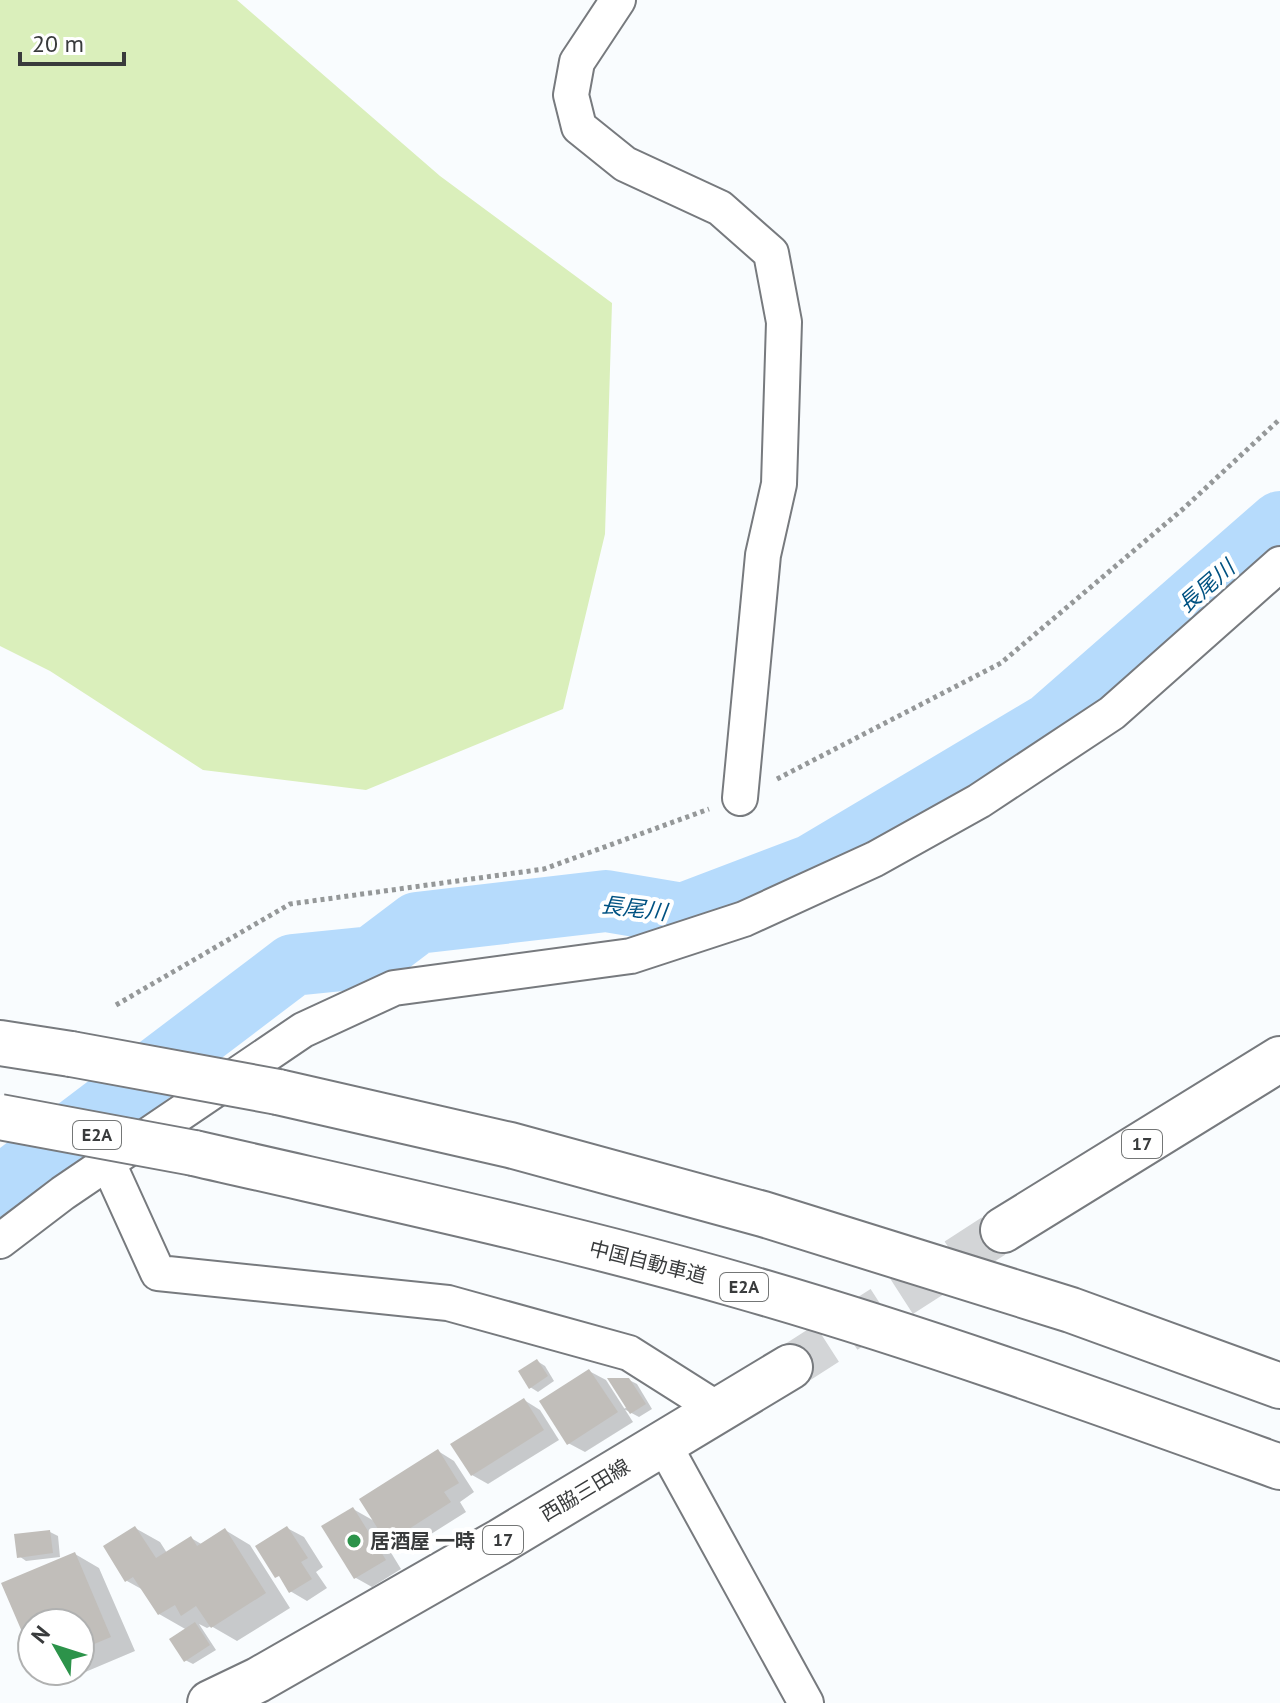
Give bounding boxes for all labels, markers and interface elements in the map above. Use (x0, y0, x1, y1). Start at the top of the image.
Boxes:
scale bar (20, 16, 124, 66)
text: 20 m (32, 28, 84, 59)
water label: 長尾川 (1172, 552, 1242, 618)
water label: 長尾川 (600, 890, 670, 926)
road number: E2A (73, 1121, 121, 1149)
road number: 17 (1122, 1130, 1162, 1158)
street label: 中国自動車道 (587, 1235, 709, 1289)
road number: E2A (720, 1273, 768, 1301)
street label: 西脇三田線 (535, 1453, 635, 1527)
road number: 17 (483, 1526, 523, 1554)
place label: 居酒屋 一時 (370, 1528, 475, 1554)
marker: 居酒屋 一時 (345, 1532, 363, 1550)
north arrow (16, 1607, 96, 1687)
text: N (25, 1620, 56, 1649)

